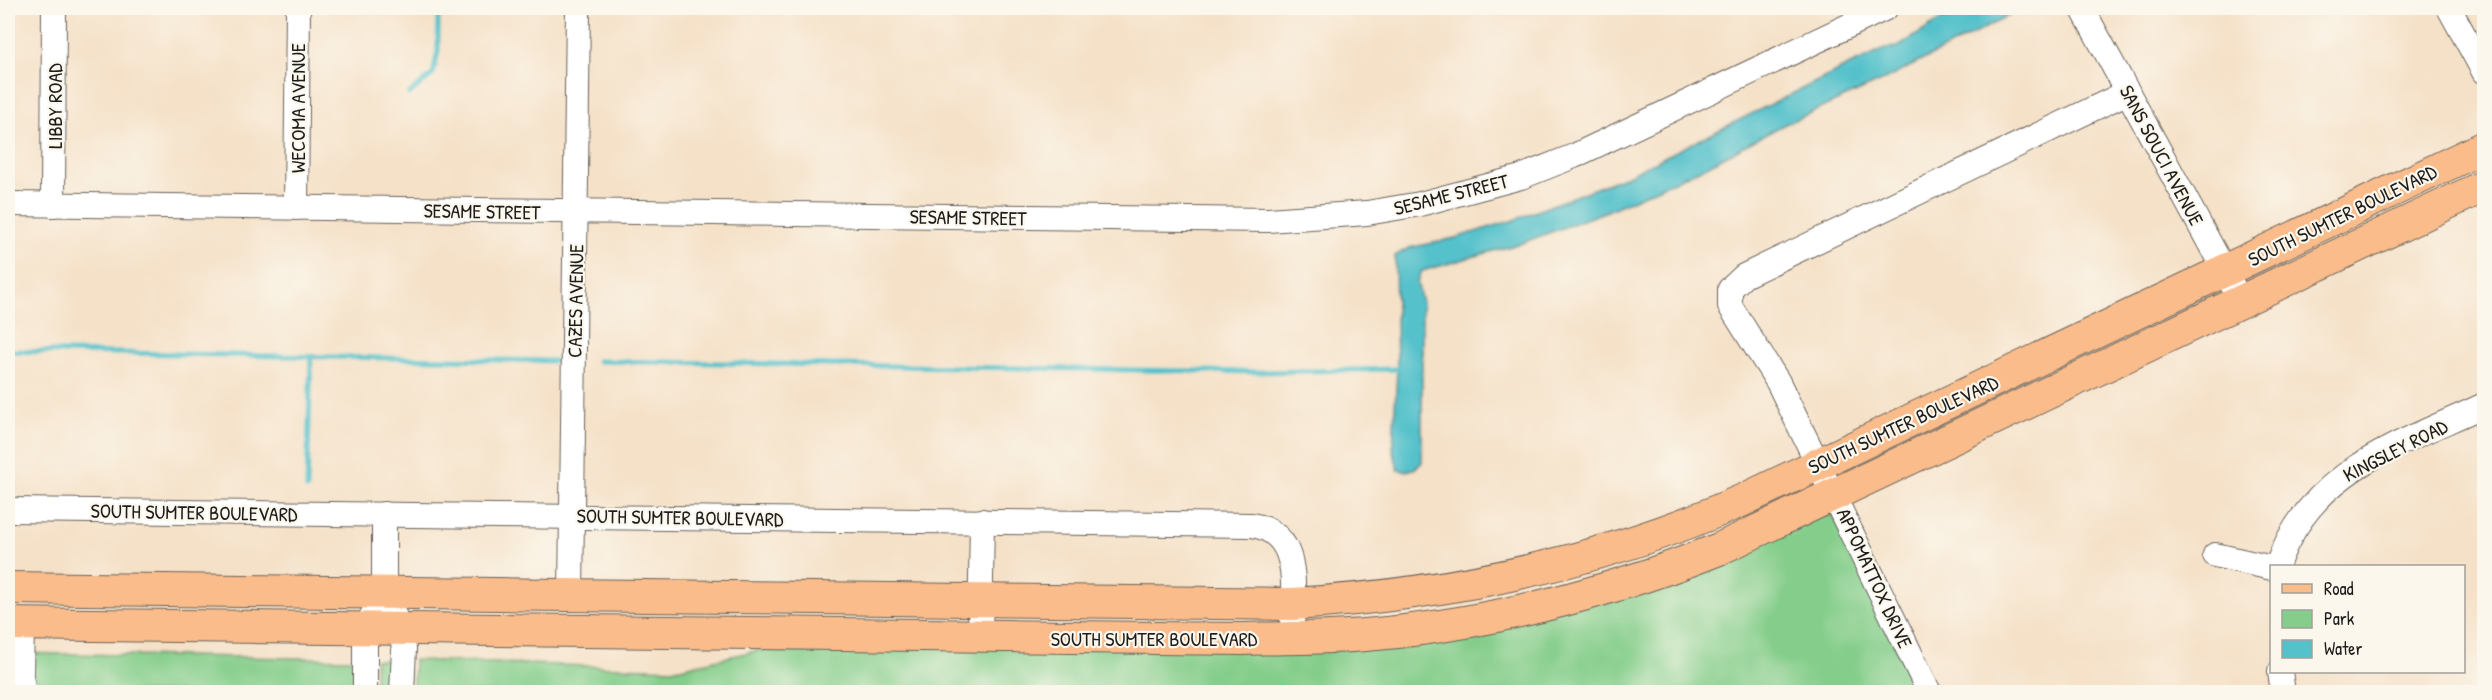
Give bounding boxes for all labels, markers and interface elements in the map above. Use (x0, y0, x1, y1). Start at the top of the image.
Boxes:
street label: WECOMA AVENUE (284, 43, 311, 173)
street label: LIBBY ROAD (41, 63, 68, 149)
street label: SANS SOUCI AVENUE (2114, 80, 2210, 230)
street label: SOUTH SUMTER BOULEVARD (2243, 157, 2441, 272)
street label: SESAME STREET (1391, 167, 1512, 221)
street label: SESAME STREET (423, 196, 541, 226)
street label: SESAME STREET (909, 202, 1027, 232)
street label: CAZES AVENUE (561, 244, 589, 358)
street label: SOUTH SUMTER BOULEVARD (1804, 368, 2003, 480)
street label: KINGSLEY ROAD (2338, 412, 2452, 488)
street label: SOUTH SUMTER BOULEVARD (90, 497, 298, 527)
street label: SOUTH SUMTER BOULEVARD (576, 502, 784, 532)
street label: APPOMATTOX DRIVE (1831, 504, 1919, 653)
legend (2270, 565, 2465, 673)
text: Road (2324, 576, 2354, 601)
text: Park (2324, 606, 2355, 631)
street label: SOUTH SUMTER BOULEVARD (1051, 625, 1258, 652)
text: Water (2324, 636, 2362, 661)

